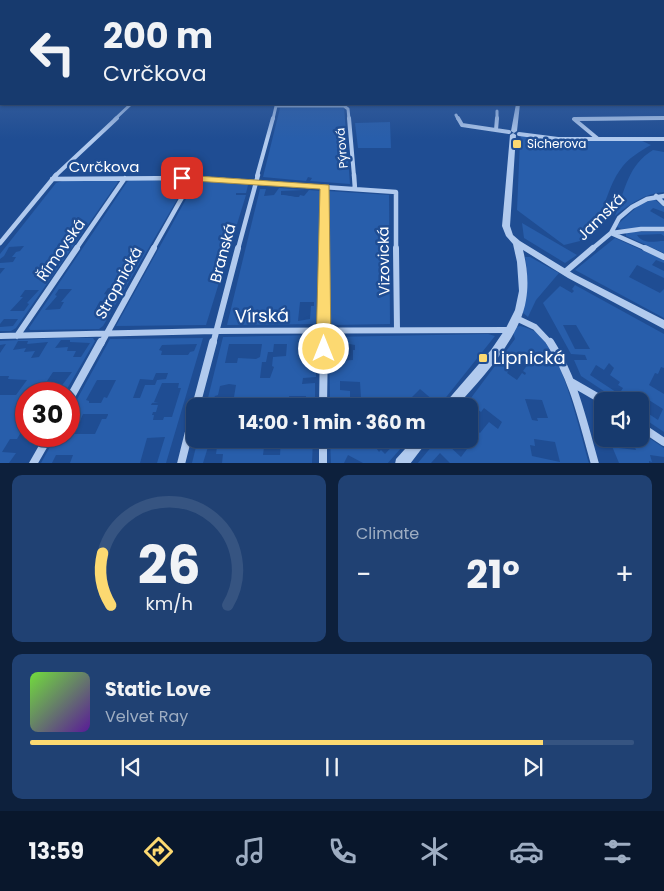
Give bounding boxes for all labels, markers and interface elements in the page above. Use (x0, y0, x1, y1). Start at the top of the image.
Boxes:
text: 200 m (103, 11, 213, 60)
icon: left (20, 20, 85, 85)
text: Cvrčkova (103, 58, 207, 89)
street label: Pýrová (331, 127, 352, 169)
place label: Sicherova (527, 135, 586, 152)
marker: Sicherova (511, 138, 523, 150)
street label: Cvrčkova (69, 156, 139, 177)
pin (161, 157, 203, 199)
icon: arrive (168, 164, 196, 192)
street label: Jamská (572, 188, 629, 245)
street label: Římovská (31, 214, 90, 285)
street label: Branská (205, 221, 240, 285)
street label: Vizovická (372, 226, 395, 296)
street label: Stropnická (90, 243, 147, 323)
street label: Vírská (235, 303, 289, 328)
position arrow (297, 322, 349, 374)
place label: Lipnická (493, 345, 566, 370)
marker: Lipnická (477, 352, 489, 364)
speed limit sign: 30 (15, 382, 80, 447)
map controls (594, 392, 649, 447)
button: sound (594, 392, 649, 447)
text: 14:00 · 1 min · 360 m (238, 409, 426, 436)
text: Climate (356, 522, 419, 545)
text: 26 (138, 529, 200, 602)
text: 21° (466, 548, 520, 601)
text: − (356, 555, 371, 594)
text: + (615, 555, 634, 594)
text: km/h (145, 591, 193, 616)
text: Static Love (105, 676, 211, 703)
text: Velvet Ray (105, 705, 188, 728)
icon: previous (117, 753, 145, 781)
icon: pause (318, 753, 346, 781)
icon: next (519, 753, 547, 781)
icon: directions (141, 834, 176, 869)
icon: music (233, 834, 268, 869)
icon: phone (325, 834, 360, 869)
icon: climate (417, 834, 452, 869)
icon: car (509, 834, 544, 869)
icon: filters (600, 834, 635, 869)
text: 13:59 (28, 836, 84, 867)

